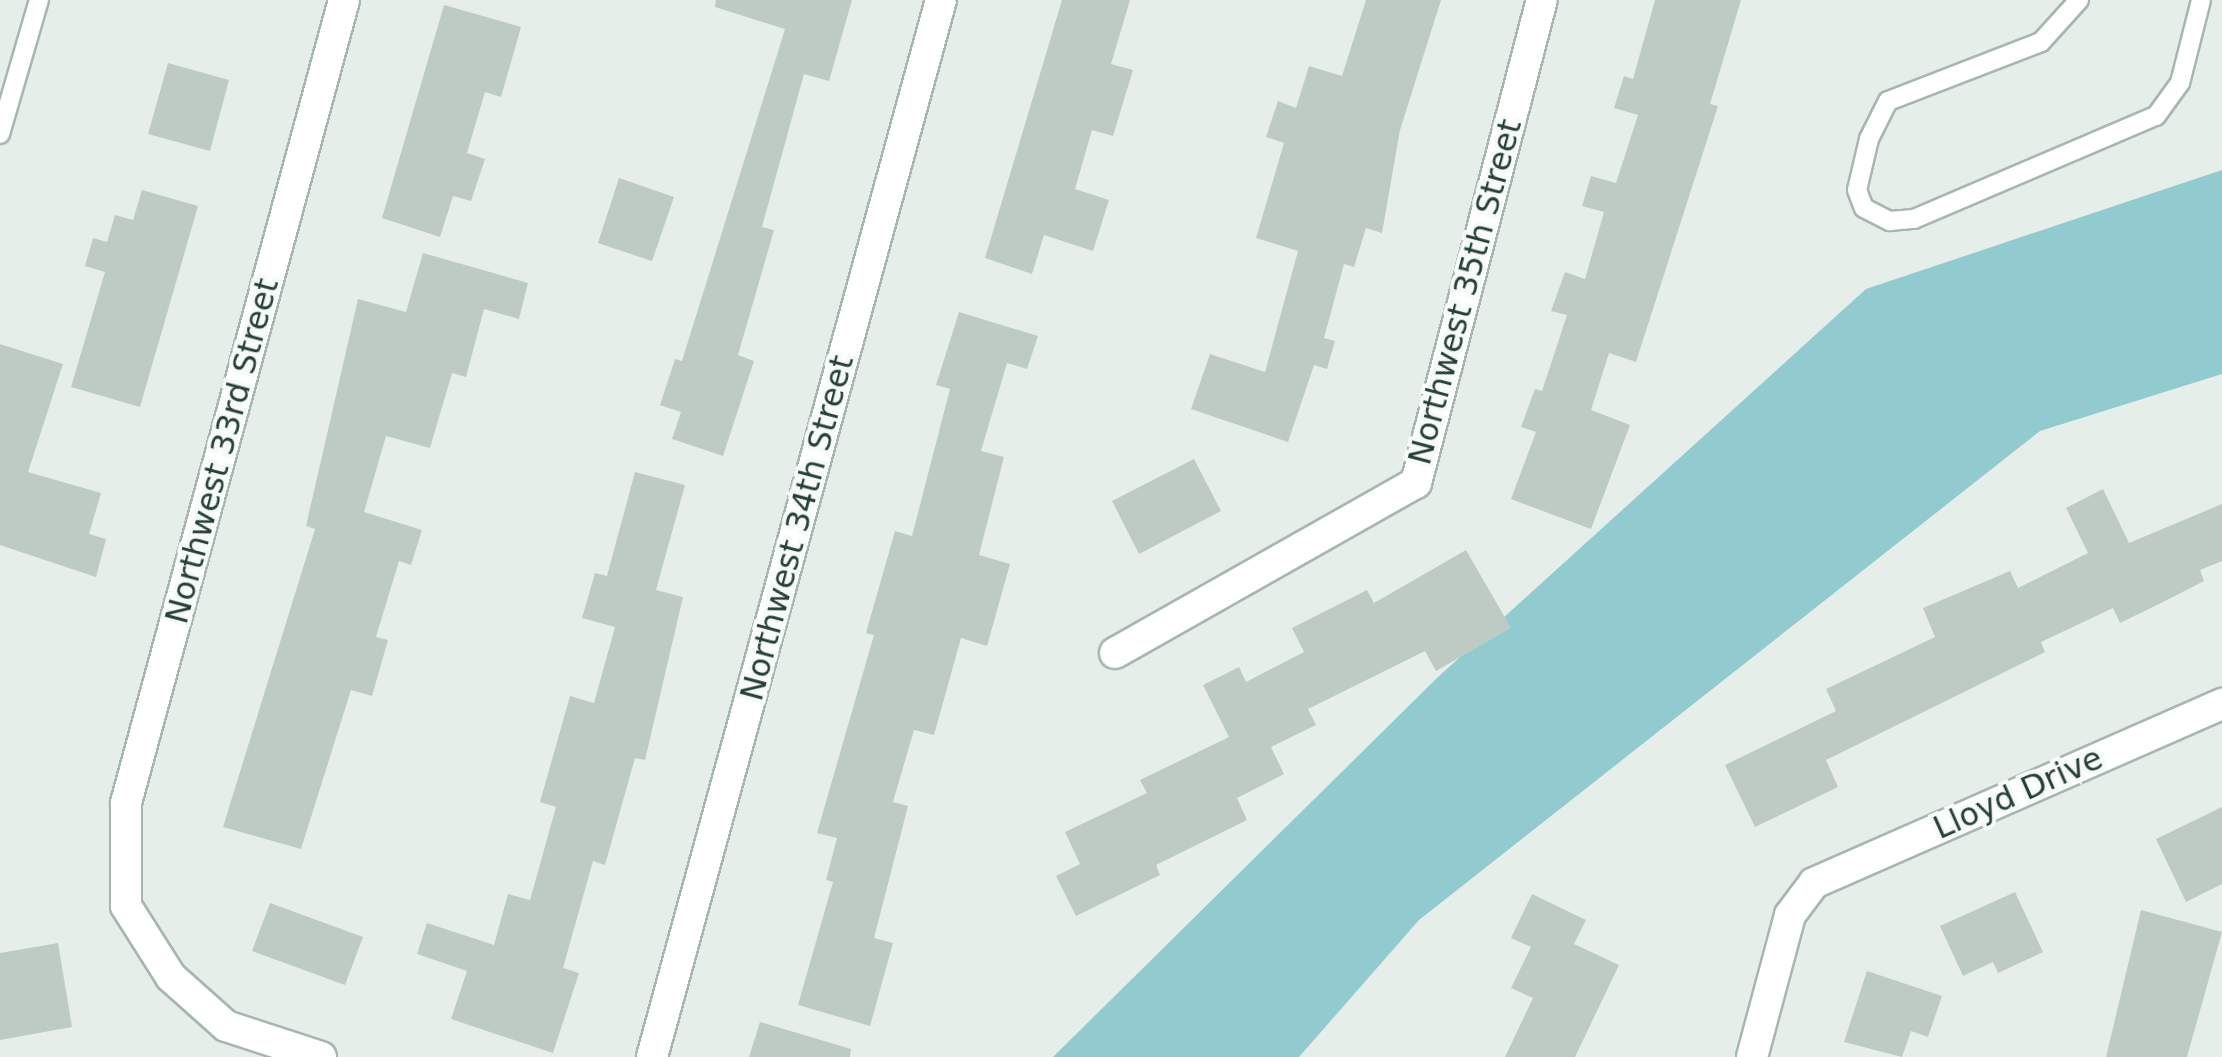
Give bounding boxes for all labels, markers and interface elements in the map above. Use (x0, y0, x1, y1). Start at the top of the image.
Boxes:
street label: Northwest 35th Street (1400, 115, 1530, 469)
street label: Northwest 33rd Street (157, 274, 287, 628)
street label: Northwest 34th Street (732, 351, 862, 705)
street label: Lloyd Drive (1928, 739, 2108, 847)

